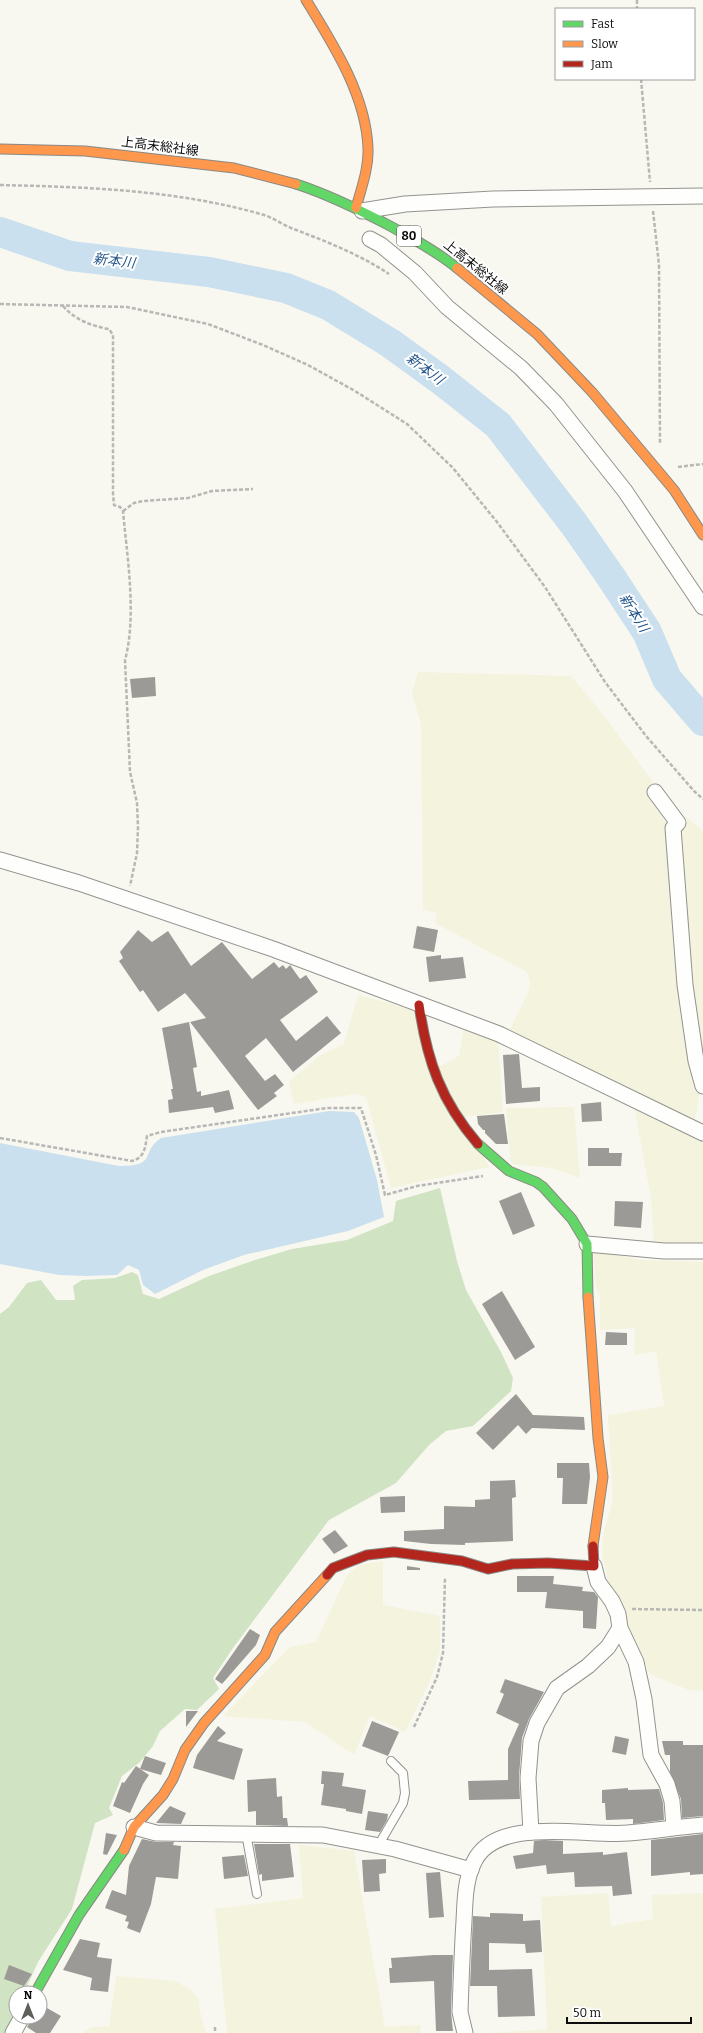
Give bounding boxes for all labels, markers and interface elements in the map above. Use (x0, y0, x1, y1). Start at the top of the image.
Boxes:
legend (555, 8, 695, 80)
text: Fast (591, 17, 615, 31)
text: Slow (591, 37, 618, 51)
text: Jam (590, 57, 613, 71)
street label: 上高末総社線 (120, 134, 200, 158)
road number: 80 (397, 226, 421, 246)
street label: 上高末総社線 (441, 237, 511, 297)
water label: 新本川 (92, 250, 138, 272)
water label: 新本川 (403, 350, 448, 390)
water label: 新本川 (616, 591, 653, 637)
north arrow (8, 1985, 48, 2025)
text: N (24, 1989, 33, 2002)
scale bar (567, 1999, 691, 2025)
text: 50 m (573, 2006, 602, 2020)

